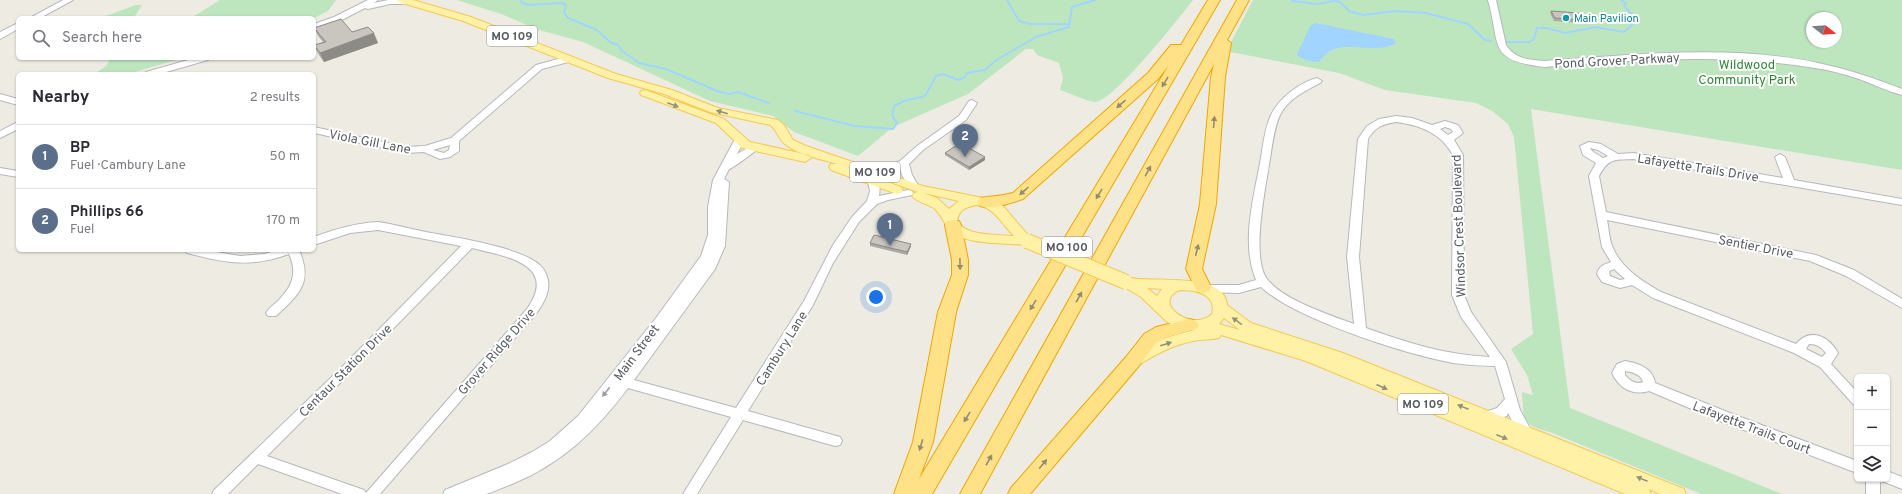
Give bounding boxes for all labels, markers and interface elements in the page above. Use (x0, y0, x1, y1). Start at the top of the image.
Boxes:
place label: Main Pavilion (1574, 12, 1639, 26)
north arrow (1806, 12, 1842, 48)
marker: Main Pavilion (1561, 13, 1571, 23)
search box (16, 16, 316, 60)
road number: MO 109 (487, 26, 537, 46)
icon: search (30, 27, 52, 49)
text: Search here (62, 29, 142, 48)
street label: Pond Grover Parkway (1554, 51, 1680, 73)
park label: Wildwood Community Park (1698, 58, 1796, 89)
one-way arrow (1162, 76, 1169, 88)
text: Nearby (32, 87, 89, 109)
text: 2 results (250, 90, 300, 106)
one-way arrow (1115, 100, 1126, 109)
one-way arrow (667, 102, 679, 108)
one-way arrow (715, 109, 727, 115)
one-way arrow (1211, 116, 1218, 128)
pin: 2 (952, 124, 978, 157)
street label: Viola Gill Lane (327, 127, 412, 159)
text: BP (70, 139, 90, 158)
text: 1 (42, 149, 48, 165)
text: 50 m (270, 149, 300, 165)
street label: Lafayette Trails Drive (1636, 151, 1760, 186)
street label: Windsor Crest Boulevard (1450, 154, 1470, 298)
text: Fuel · Cambury Lane (70, 158, 186, 174)
road number: MO 109 (850, 162, 900, 182)
one-way arrow (1145, 165, 1151, 177)
one-way arrow (1019, 186, 1029, 196)
one-way arrow (1095, 189, 1103, 199)
text: Phillips 66 (70, 203, 144, 222)
text: 2 (41, 213, 49, 229)
text: 170 m (266, 213, 300, 229)
pin: 1 (877, 213, 903, 246)
text: Fuel (70, 222, 95, 238)
street label: Sentier Drive (1717, 233, 1794, 263)
road number: MO 100 (1042, 237, 1092, 257)
one-way arrow (1194, 244, 1200, 256)
one-way arrow (957, 258, 963, 271)
your location (866, 287, 886, 307)
one-way arrow (1075, 291, 1082, 303)
one-way arrow (1029, 300, 1036, 311)
street label: Grover Ridge Drive (455, 306, 540, 399)
street label: Cambury Lane (753, 309, 812, 389)
one-way arrow (1232, 317, 1243, 325)
street label: Centaur Station Drive (296, 321, 396, 421)
street label: Main Street (611, 322, 664, 385)
one-way arrow (1160, 341, 1172, 347)
map controls (1854, 374, 1890, 482)
button: + (1854, 374, 1890, 410)
one-way arrow (1377, 384, 1388, 390)
one-way arrow (601, 387, 610, 398)
road number: MO 109 (1398, 394, 1448, 414)
street label: Lafayette Trails Court (1690, 399, 1813, 459)
one-way arrow (1458, 404, 1469, 410)
button: − (1854, 410, 1890, 446)
one-way arrow (963, 411, 970, 423)
one-way arrow (1497, 434, 1509, 440)
one-way arrow (918, 439, 924, 451)
button: layers (1854, 446, 1890, 482)
one-way arrow (985, 454, 992, 466)
one-way arrow (1039, 459, 1048, 469)
one-way arrow (1636, 476, 1648, 482)

